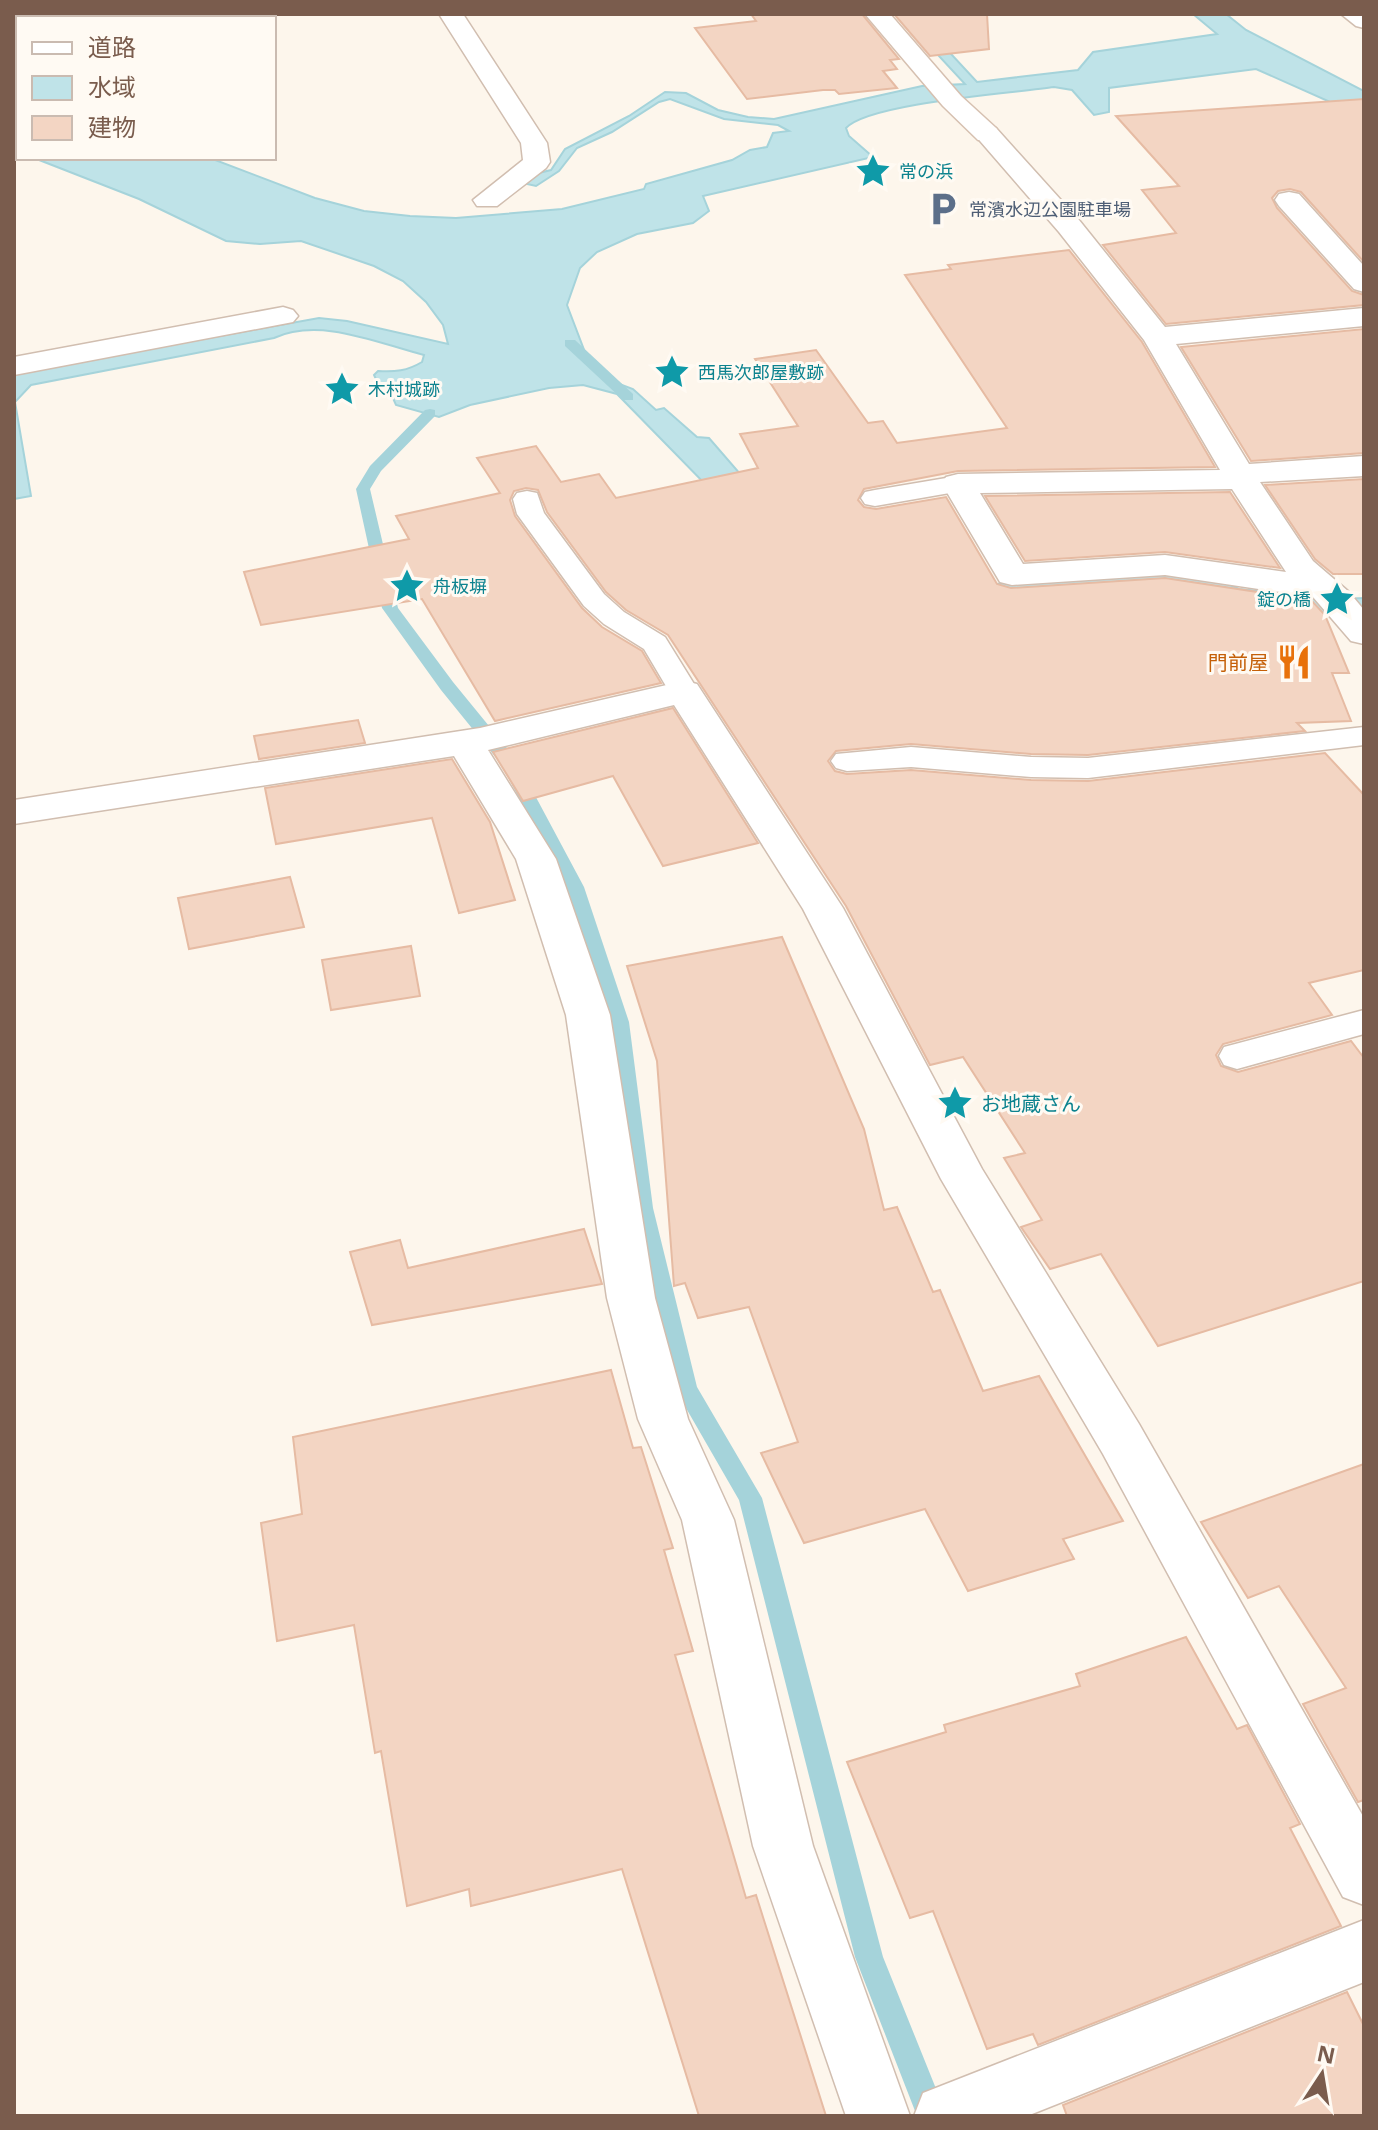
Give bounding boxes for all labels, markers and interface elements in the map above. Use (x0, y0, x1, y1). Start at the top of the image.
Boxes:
legend (16, 16, 276, 160)
text: 道路 (88, 30, 136, 63)
text: 水域 (88, 70, 136, 103)
text: 建物 (88, 110, 136, 143)
place icon: 常の浜 (854, 152, 892, 190)
place label: 常の浜 (899, 159, 953, 183)
parking icon: 常濱水辺公園駐車場 (924, 190, 962, 228)
place label: 常濱水辺公園駐車場 (969, 197, 1131, 221)
place icon: 西馬次郎屋敷跡 (653, 353, 691, 391)
place label: 西馬次郎屋敷跡 (698, 360, 824, 384)
place icon: 木村城跡 (323, 370, 361, 408)
place label: 木村城跡 (368, 377, 440, 401)
place icon: 舟板塀 (388, 567, 426, 605)
place label: 舟板塀 (433, 574, 487, 598)
place icon: 錠の橋 (1318, 580, 1356, 618)
place label: 錠の橋 (1257, 587, 1311, 611)
restaurant icon: 門前屋 (1275, 643, 1313, 681)
place label: 門前屋 (1208, 649, 1268, 676)
place icon: お地蔵さん (936, 1084, 974, 1122)
place label: お地蔵さん (981, 1090, 1081, 1117)
north arrow (1282, 2034, 1362, 2114)
text: N (1314, 2037, 1338, 2070)

